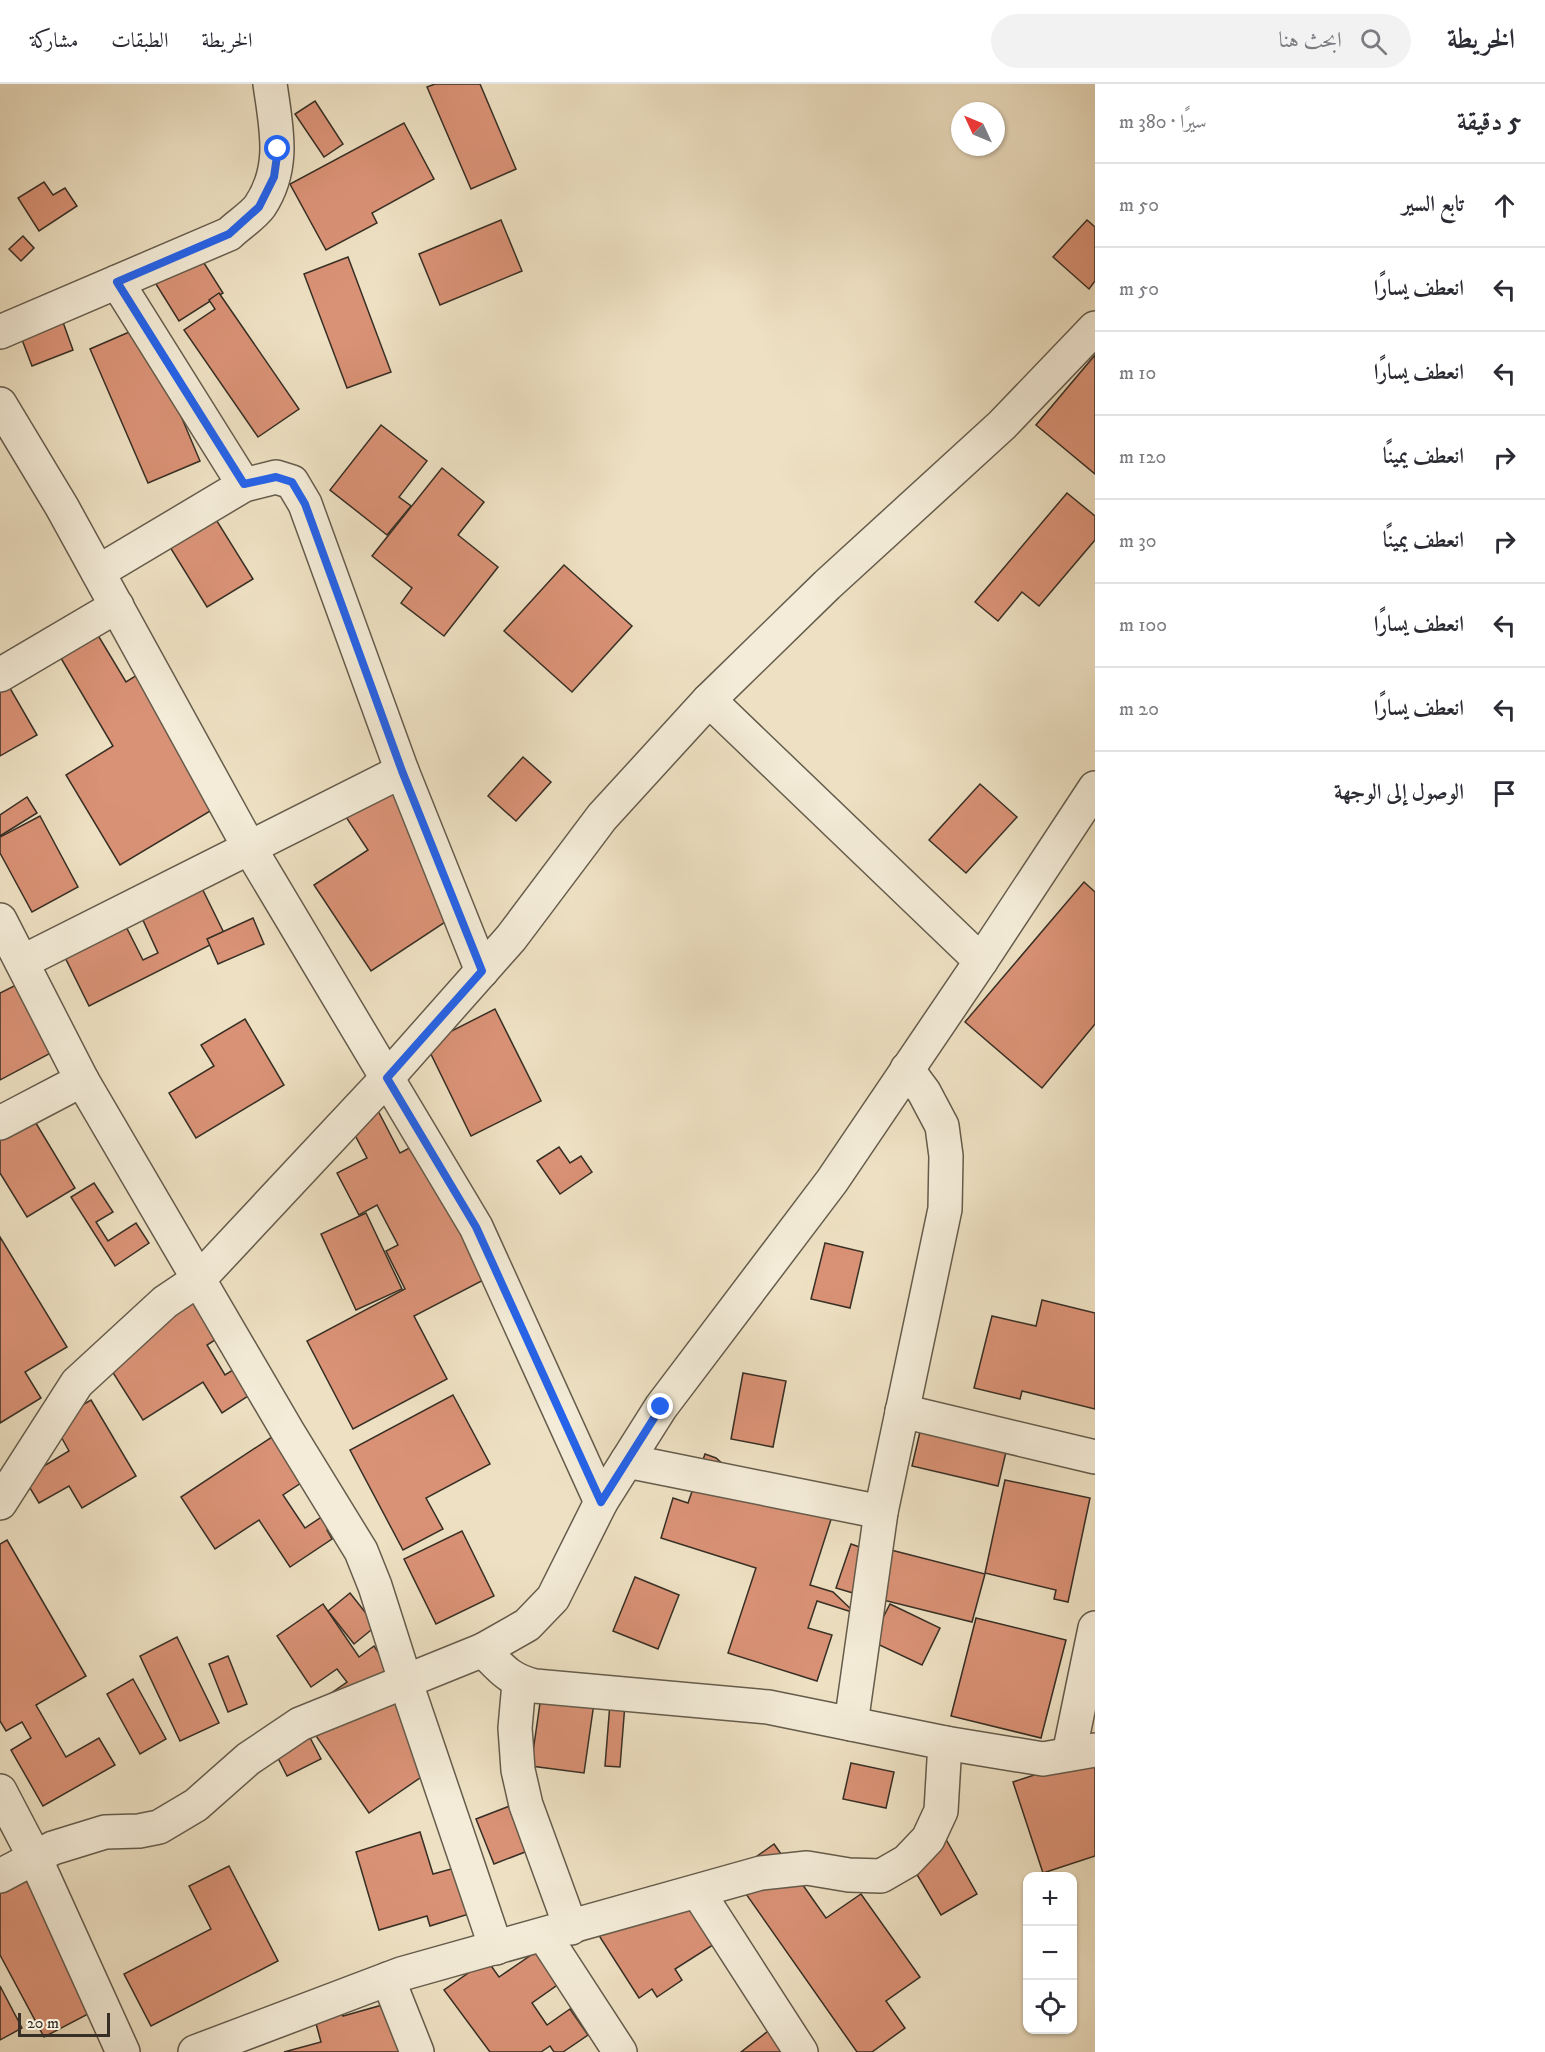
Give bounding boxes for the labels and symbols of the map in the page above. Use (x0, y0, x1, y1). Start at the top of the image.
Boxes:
north arrow (951, 102, 1005, 156)
route start (264, 135, 290, 161)
route end (647, 1393, 673, 1419)
scale bar (18, 2010, 110, 2038)

